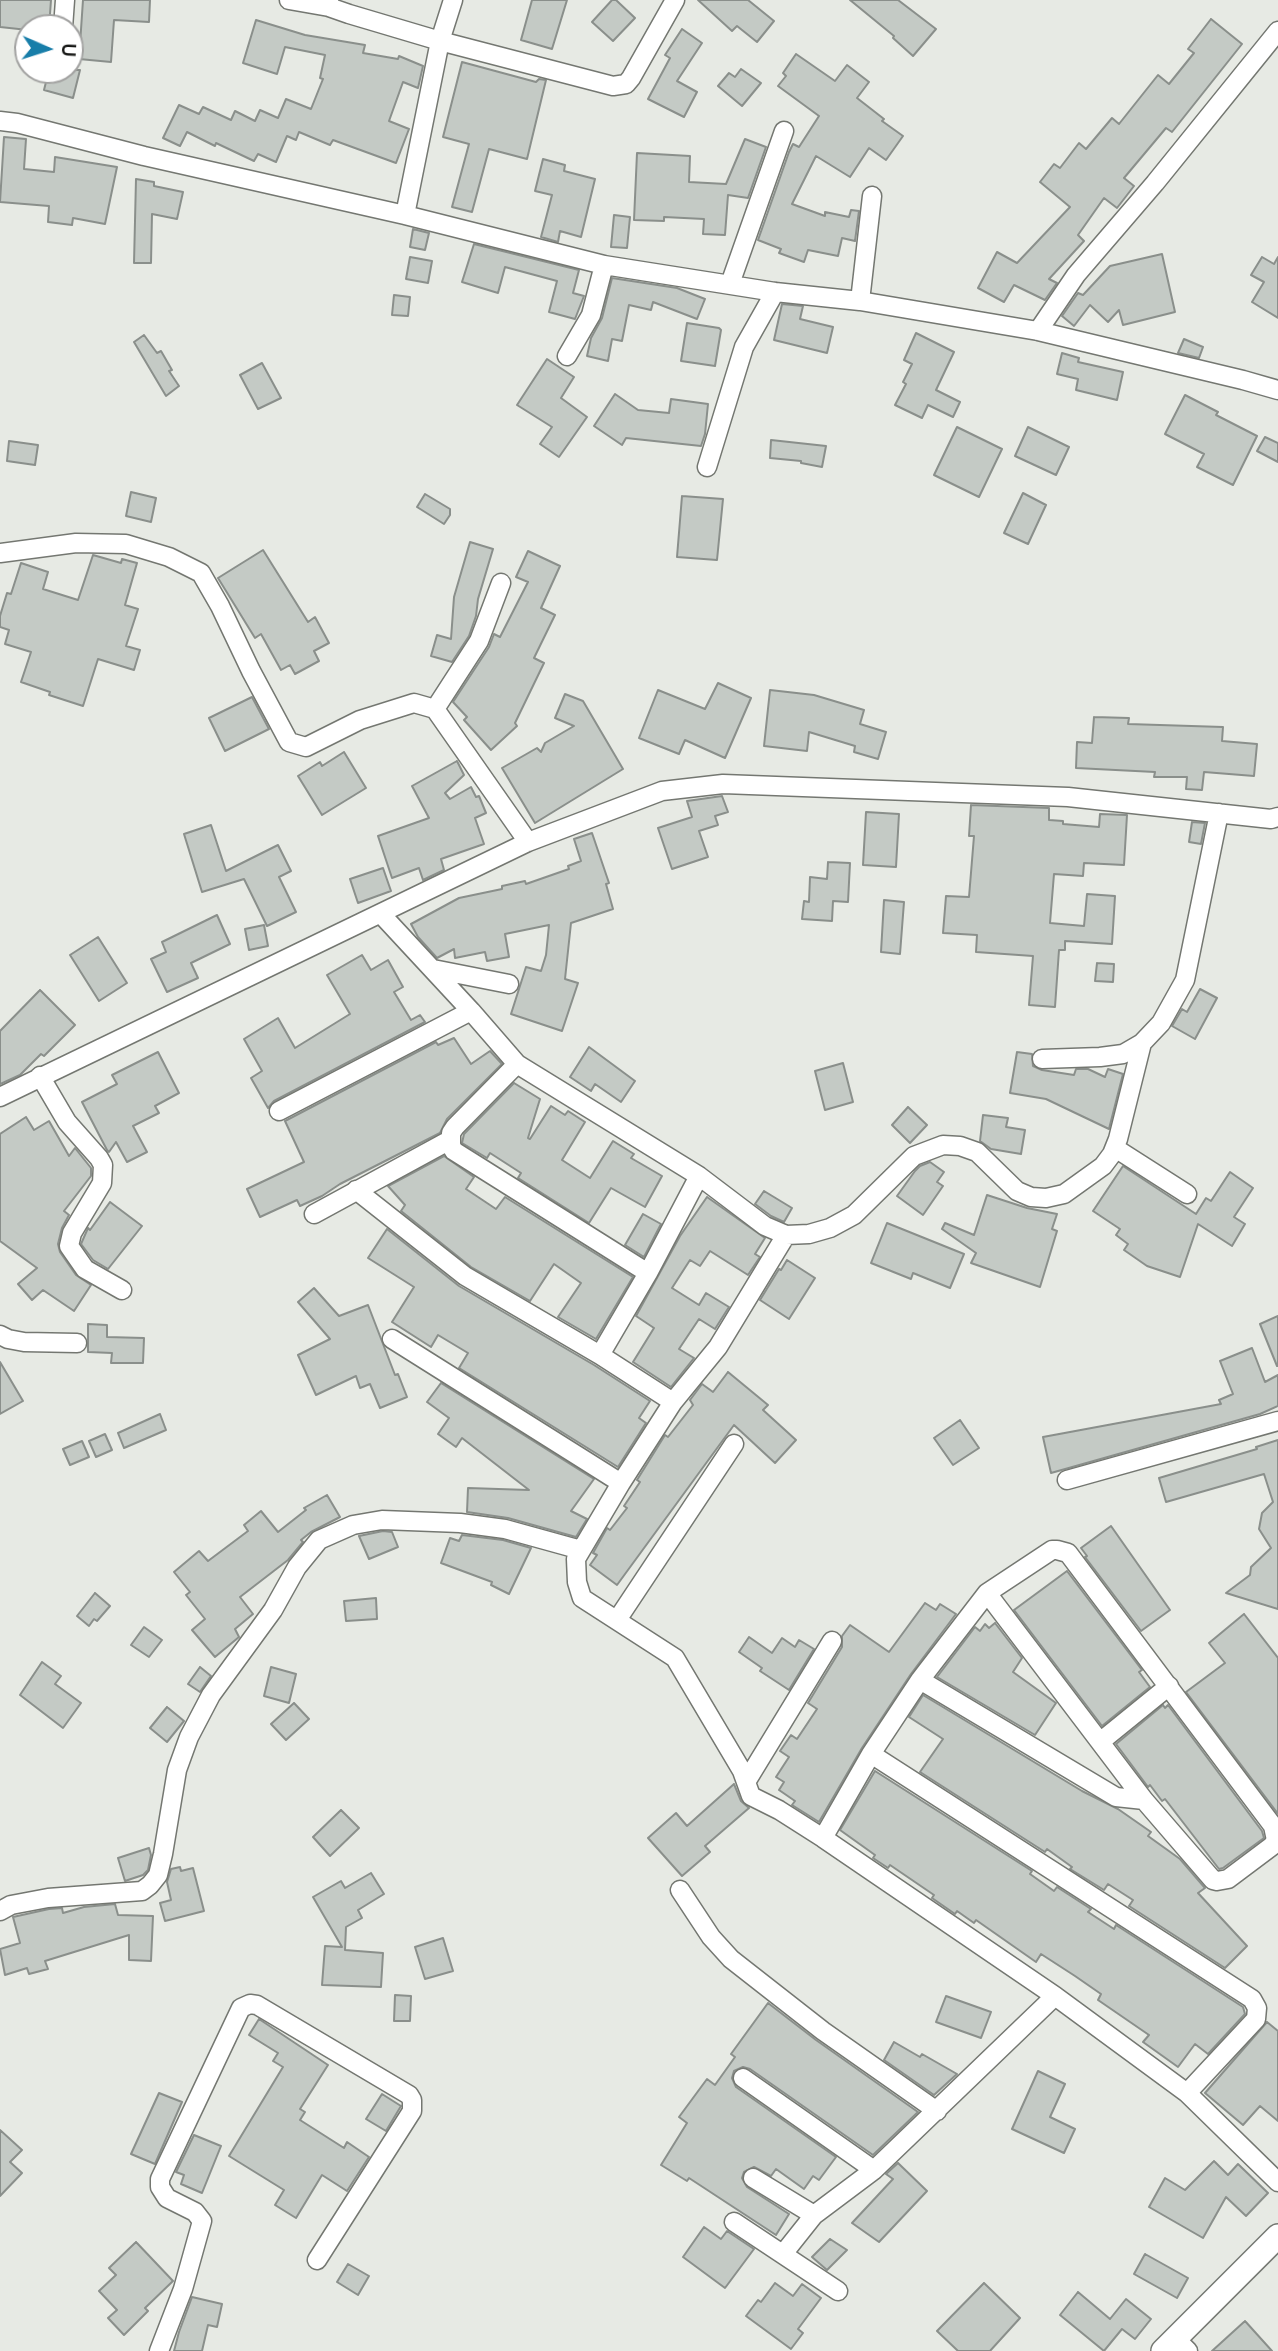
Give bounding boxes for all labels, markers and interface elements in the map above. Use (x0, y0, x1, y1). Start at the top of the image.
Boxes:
north arrow (14, 14, 84, 84)
text: U (57, 43, 80, 57)

